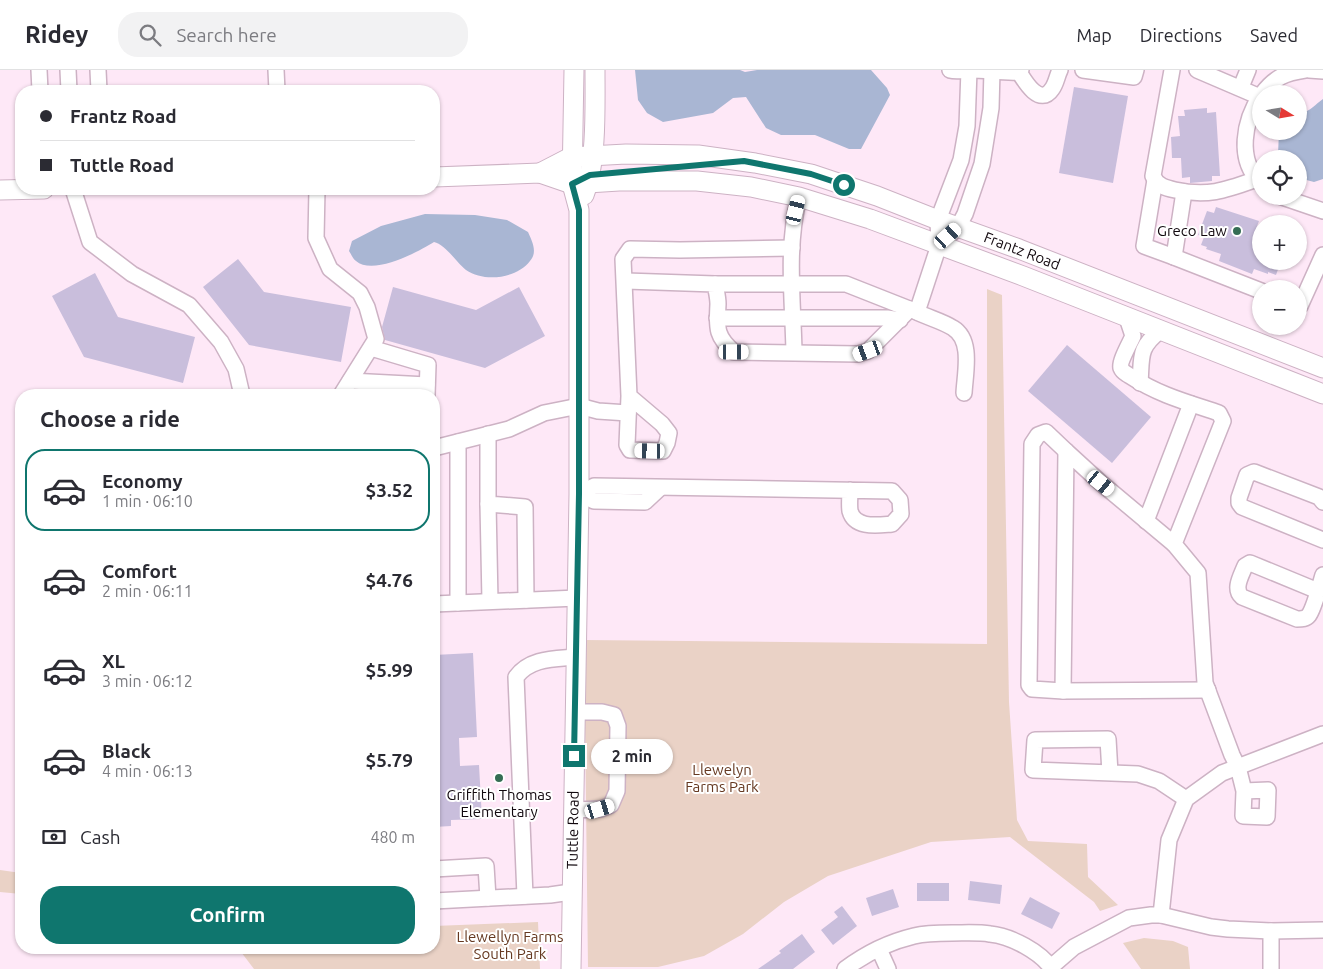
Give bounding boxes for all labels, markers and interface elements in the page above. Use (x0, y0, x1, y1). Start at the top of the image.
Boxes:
search box (118, 12, 468, 57)
text: Ridey (25, 21, 88, 48)
icon: search (136, 21, 164, 49)
text: Search here (176, 24, 277, 46)
text: Map (1076, 25, 1112, 45)
text: Directions (1140, 25, 1222, 45)
text: Saved (1250, 25, 1298, 45)
north arrow (1252, 85, 1308, 140)
map controls (1252, 85, 1307, 335)
text: Frantz Road (70, 105, 177, 127)
button: locate (1252, 150, 1307, 205)
text: Tuttle Road (70, 154, 174, 176)
route start (833, 174, 855, 196)
car (785, 194, 806, 226)
button: + (1252, 215, 1307, 270)
car (931, 220, 964, 252)
place label: Greco Law (1157, 222, 1227, 239)
marker: Greco Law (1231, 225, 1243, 237)
street label: Frantz Road (982, 228, 1063, 273)
button: − (1252, 280, 1307, 335)
car (851, 339, 884, 363)
car (719, 345, 749, 360)
text: Choose a ride (40, 406, 180, 431)
car (634, 443, 665, 459)
icon: car (42, 468, 87, 513)
car (1084, 468, 1117, 498)
text: Economy (102, 470, 183, 492)
text: $3.52 (365, 479, 413, 501)
text: 1 min · 06:10 (102, 492, 193, 510)
icon: car (42, 558, 87, 603)
text: Comfort (102, 560, 177, 582)
text: $4.76 (365, 569, 413, 591)
text: 2 min · 06:11 (102, 582, 193, 600)
icon: car (42, 648, 87, 693)
text: XL (102, 650, 125, 672)
text: $5.99 (365, 659, 413, 681)
text: 3 min · 06:12 (102, 672, 193, 690)
icon: car (42, 738, 87, 783)
callout: 2 min (592, 738, 674, 774)
text: Black (102, 740, 151, 762)
route end (563, 745, 585, 767)
text: 2 min (612, 747, 652, 765)
text: $5.79 (365, 749, 413, 771)
park label: Llewelyn Farms Park (685, 761, 759, 795)
text: 4 min · 06:13 (102, 762, 193, 780)
marker: Griffith Thomas Elementary (493, 772, 505, 784)
place label: Griffith Thomas Elementary (446, 786, 552, 820)
street label: Tuttle Road (563, 791, 582, 869)
car (583, 797, 616, 821)
icon: cash (40, 823, 68, 851)
text: Cash (80, 826, 121, 848)
text: 480 m (370, 828, 415, 846)
button: Confirm (40, 886, 415, 944)
park label: Llewellyn Farms South Park (457, 928, 564, 962)

